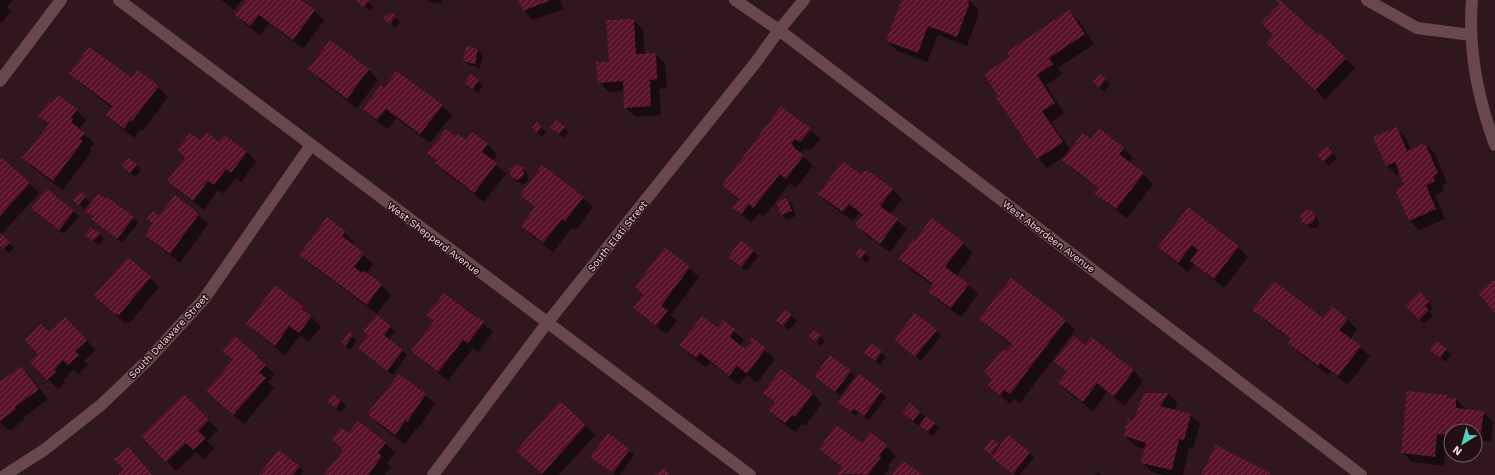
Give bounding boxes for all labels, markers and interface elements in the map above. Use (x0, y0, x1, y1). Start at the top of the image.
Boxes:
street label: South Elati Street (586, 198, 650, 274)
street label: West Aberdeen Avenue (1000, 198, 1097, 275)
street label: West Shepperd Avenue (385, 200, 482, 277)
street label: South Delaware Street (126, 291, 211, 381)
north arrow (1443, 423, 1483, 463)
text: N (1450, 443, 1464, 458)

